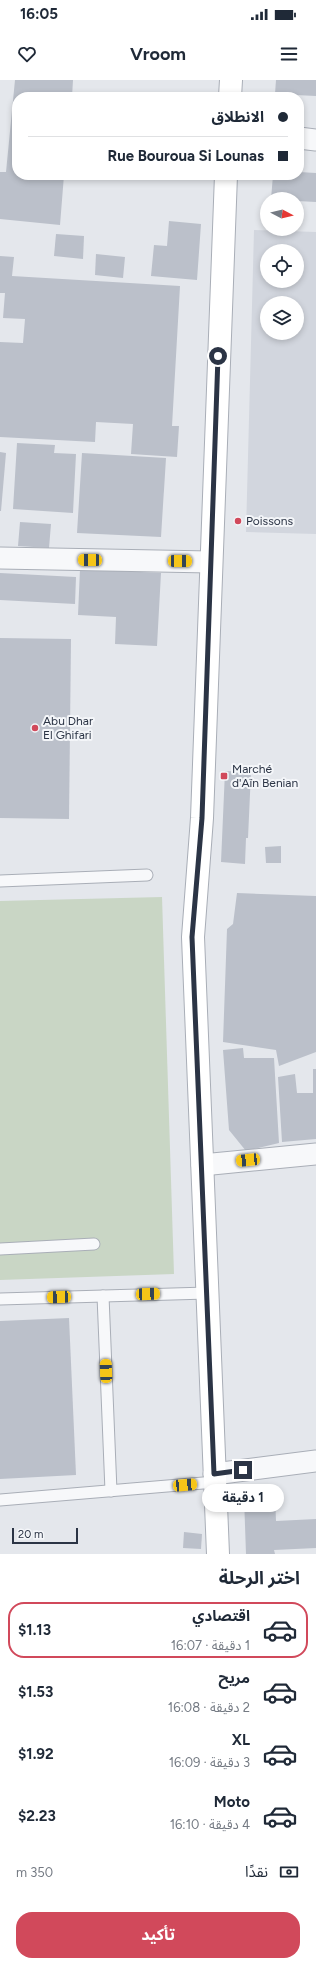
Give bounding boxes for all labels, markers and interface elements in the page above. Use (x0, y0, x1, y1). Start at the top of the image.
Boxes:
text: 16:05 (20, 5, 58, 23)
icon: heart (16, 43, 38, 65)
text: Vroom (130, 43, 186, 65)
icon: menu (278, 43, 300, 65)
text: الانطلاق (212, 108, 264, 126)
text: Rue Bouroua Si Lounas (108, 147, 264, 165)
north arrow (260, 192, 304, 236)
map controls (260, 192, 304, 340)
button: locate (260, 244, 304, 288)
button: layers (260, 296, 304, 340)
route start (209, 347, 227, 365)
place label: Poissons (246, 514, 293, 528)
marker: Poissons (233, 516, 243, 526)
car (78, 554, 102, 566)
car (168, 555, 192, 567)
place label: Abu Dhar El Ghifari (43, 714, 93, 742)
marker: Abu Dhar El Ghifari (30, 723, 40, 733)
place label: Marché d'Aïn Benian (232, 762, 298, 790)
marker: Marché d'Aïn Benian (219, 771, 229, 781)
car (235, 1153, 261, 1167)
car (136, 1288, 160, 1300)
car (47, 1291, 71, 1303)
car (100, 1359, 112, 1383)
route end (234, 1461, 252, 1479)
car (173, 1478, 197, 1492)
callout: 1 دقيقة (202, 1484, 284, 1512)
text: 1 دقيقة (222, 1490, 264, 1505)
scale bar (12, 1526, 78, 1545)
text: 20 m (18, 1528, 43, 1541)
text: اختر الرحلة (219, 1567, 300, 1589)
text: اقتصادي (192, 1607, 250, 1625)
icon: car (262, 1612, 298, 1648)
text: $1.13 (18, 1621, 51, 1639)
text: 1 دقيقة · 16:07 (171, 1638, 250, 1653)
text: مريح (218, 1669, 250, 1687)
icon: car (262, 1674, 298, 1710)
text: $1.53 (18, 1683, 53, 1701)
text: 2 دقيقة · 16:08 (168, 1700, 250, 1715)
text: XL (232, 1731, 250, 1749)
icon: car (262, 1736, 298, 1772)
text: $1.92 (18, 1745, 54, 1763)
text: 3 دقيقة · 16:09 (169, 1755, 250, 1770)
text: Moto (214, 1793, 250, 1811)
icon: car (262, 1798, 298, 1834)
text: $2.23 (18, 1807, 56, 1825)
text: 4 دقيقة · 16:10 (170, 1817, 250, 1832)
icon: cash (278, 1861, 300, 1883)
text: نقدًا (245, 1863, 268, 1881)
text: 350 m (16, 1865, 53, 1880)
button: تأكيد (16, 1912, 300, 1958)

